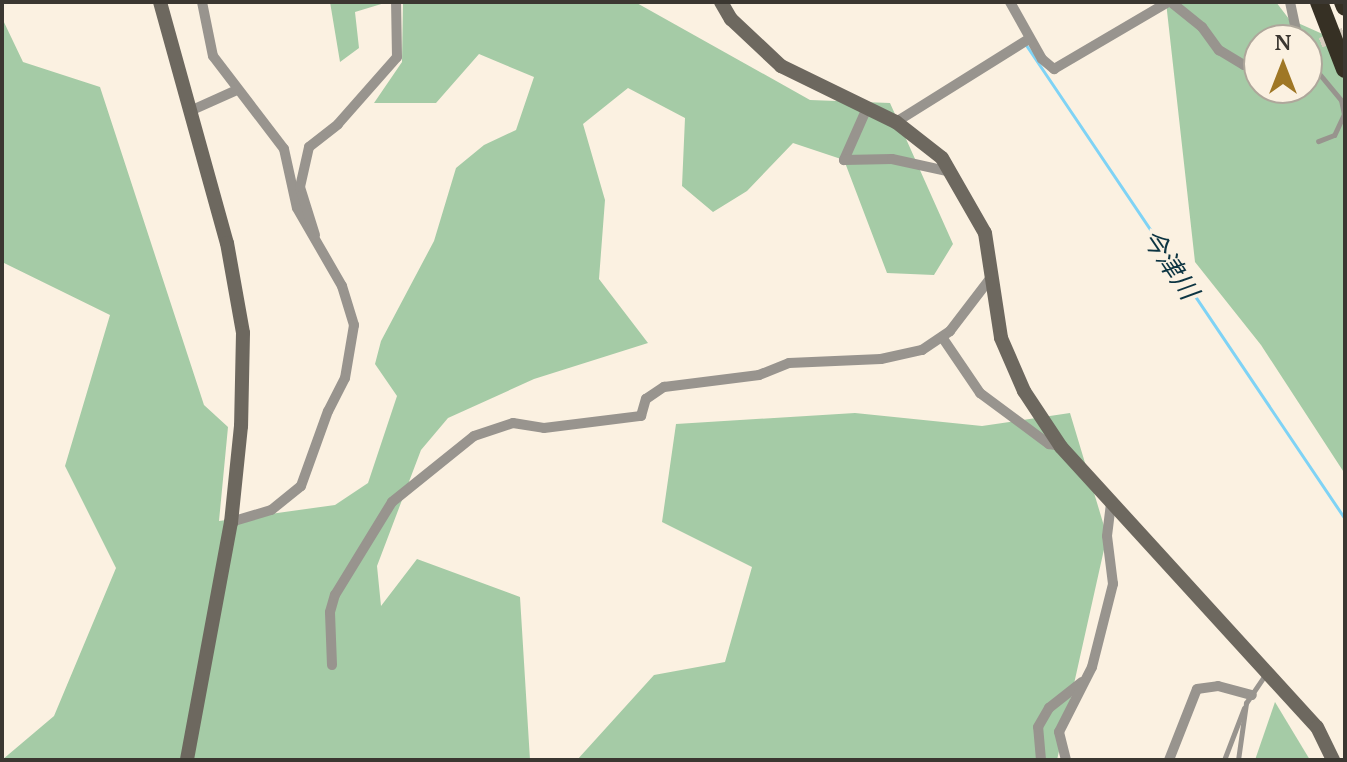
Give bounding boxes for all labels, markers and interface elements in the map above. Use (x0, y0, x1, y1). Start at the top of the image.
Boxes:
north arrow (1243, 24, 1323, 104)
text: N (1275, 27, 1291, 56)
water label: 今津川 (1135, 223, 1205, 305)

